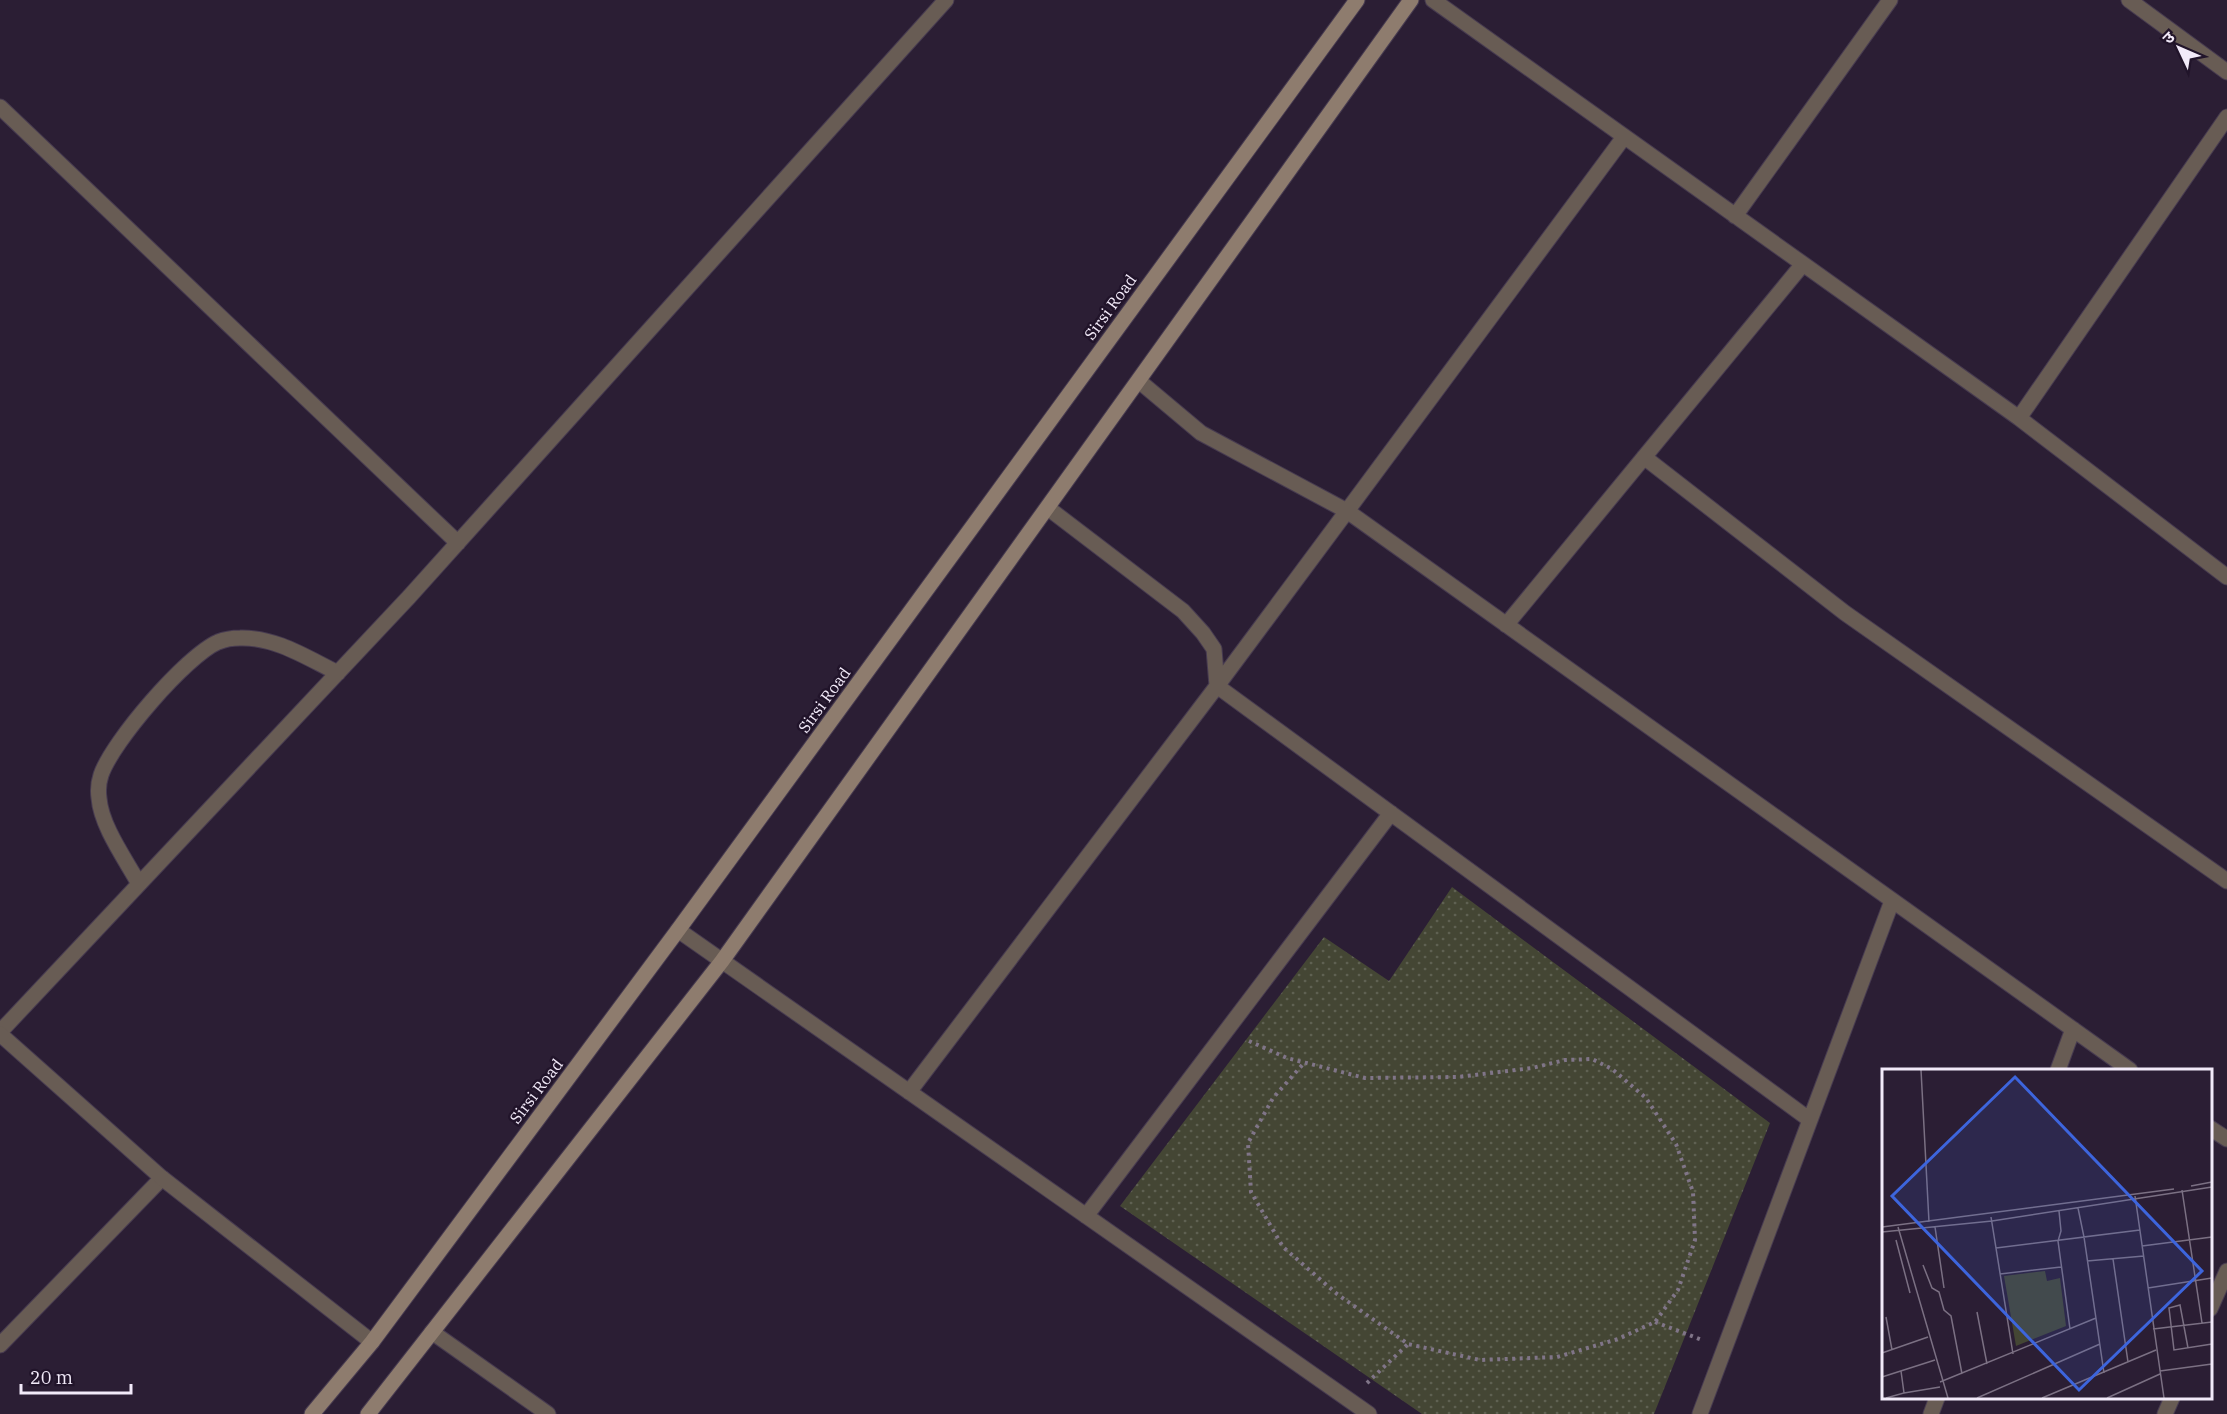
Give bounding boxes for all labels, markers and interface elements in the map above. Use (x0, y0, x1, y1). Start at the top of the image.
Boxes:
north arrow (2149, 18, 2209, 78)
text: उ (2158, 27, 2179, 48)
street label: Sirsi Road (1079, 270, 1141, 344)
street label: Sirsi Road (793, 663, 855, 737)
street label: Sirsi Road (505, 1054, 567, 1127)
inset map (1882, 1069, 2212, 1399)
scale bar (21, 1357, 130, 1395)
text: 20 m (30, 1366, 73, 1389)

